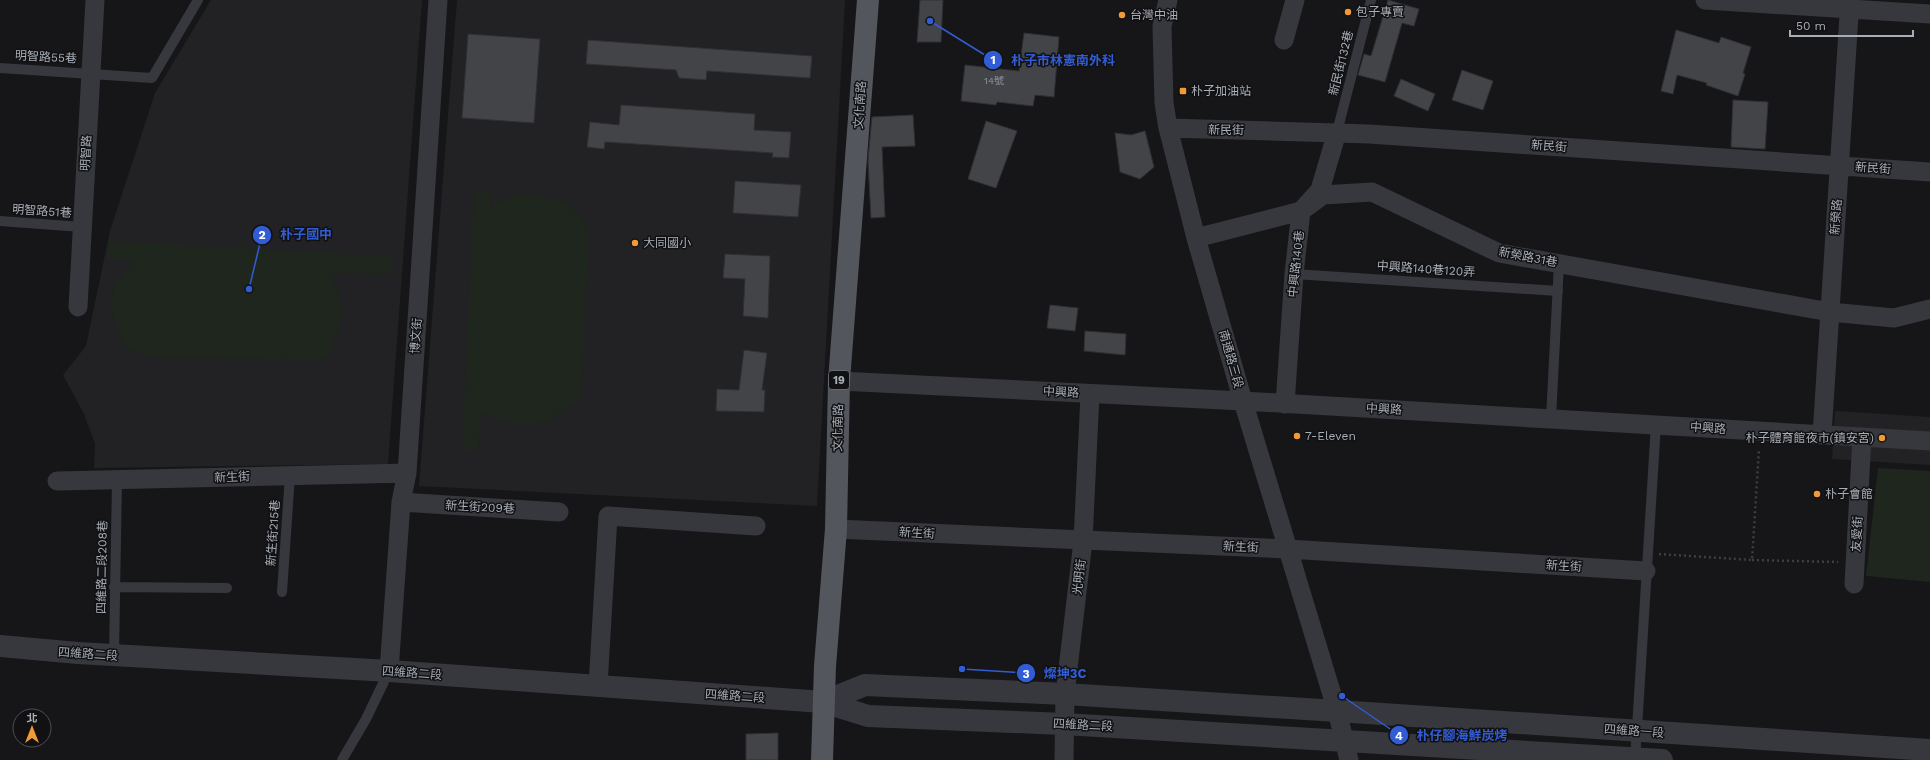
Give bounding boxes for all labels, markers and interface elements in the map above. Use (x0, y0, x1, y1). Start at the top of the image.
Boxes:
place label: 包子專賣 (1356, 5, 1404, 19)
marker: 包子專賣 (1343, 7, 1353, 17)
place label: 台灣中油 (1130, 8, 1178, 22)
marker: 台灣中油 (1117, 10, 1127, 20)
scale bar (1790, 12, 1913, 38)
text: 50 m (1796, 19, 1826, 33)
street label: 新民街132巷 (1326, 29, 1356, 97)
callout: 朴子市林憲南外科 (983, 47, 1123, 72)
street label: 明智路55巷 (15, 48, 77, 66)
text: 1 (990, 53, 996, 67)
text: 朴子市林憲南外科 (1011, 53, 1115, 68)
house number: 14號 (984, 75, 1004, 86)
street label: 文化南路 (851, 81, 869, 129)
place label: 朴子加油站 (1191, 84, 1251, 98)
marker: 朴子加油站 (1178, 86, 1188, 96)
street label: 新民街 (1208, 123, 1244, 137)
street label: 明智路 (78, 135, 94, 171)
street label: 新民街 (1531, 138, 1567, 154)
street label: 新民街 (1855, 160, 1891, 176)
street label: 新榮路 (1828, 199, 1844, 235)
street label: 明智路51巷 (12, 202, 72, 220)
callout: 朴子國中 (252, 222, 340, 247)
text: 朴子國中 (280, 227, 332, 242)
text: 2 (258, 228, 266, 242)
street label: 中興路140巷 (1286, 230, 1306, 298)
place label: 大同國小 (643, 236, 691, 250)
marker: 大同國小 (630, 238, 640, 248)
street label: 新榮路31巷 (1497, 244, 1559, 270)
street label: 中興路140巷120弄 (1376, 259, 1476, 279)
street label: 博文街 (408, 318, 424, 354)
street label: 南通路三段 (1216, 328, 1246, 390)
road number: 19 (829, 371, 849, 389)
street label: 中興路 (1043, 384, 1079, 400)
street label: 中興路 (1366, 401, 1402, 417)
street label: 文化南路 (831, 404, 845, 452)
street label: 中興路 (1690, 420, 1726, 436)
place label: 7-Eleven (1305, 429, 1356, 443)
marker: 7-Eleven (1292, 431, 1302, 441)
place label: 朴子體育館夜市(鎮安宮) (1746, 431, 1874, 445)
marker: 朴子體育館夜市(鎮安宮) (1877, 433, 1887, 443)
street label: 新生街 (214, 469, 250, 485)
place label: 朴子會館 (1825, 487, 1873, 501)
marker: 朴子會館 (1812, 489, 1822, 499)
street label: 新生街209巷 (445, 498, 515, 516)
street label: 新生街215巷 (264, 499, 282, 567)
street label: 友愛街 (1849, 516, 1865, 552)
street label: 四維路二段208巷 (94, 520, 110, 614)
street label: 新生街 (899, 525, 935, 541)
street label: 新生街 (1223, 539, 1259, 555)
street label: 光明街 (1070, 558, 1088, 596)
street label: 新生街 (1546, 558, 1582, 574)
street label: 四維路二段 (58, 645, 118, 663)
callout: 燦坤3C (1016, 661, 1095, 686)
street label: 四維路二段 (382, 664, 442, 682)
text: 燦坤3C (1044, 666, 1086, 681)
text: 3 (1022, 667, 1030, 681)
street label: 四維路二段 (705, 687, 765, 705)
north arrow (12, 708, 52, 748)
text: 北 (27, 712, 38, 725)
street label: 四維路二段 (1053, 716, 1113, 734)
street label: 四維路一段 (1604, 722, 1664, 740)
callout: 朴仔腳海鮮炭烤 (1389, 723, 1516, 748)
text: 朴仔腳海鮮炭烤 (1416, 728, 1508, 743)
text: 4 (1395, 729, 1403, 743)

